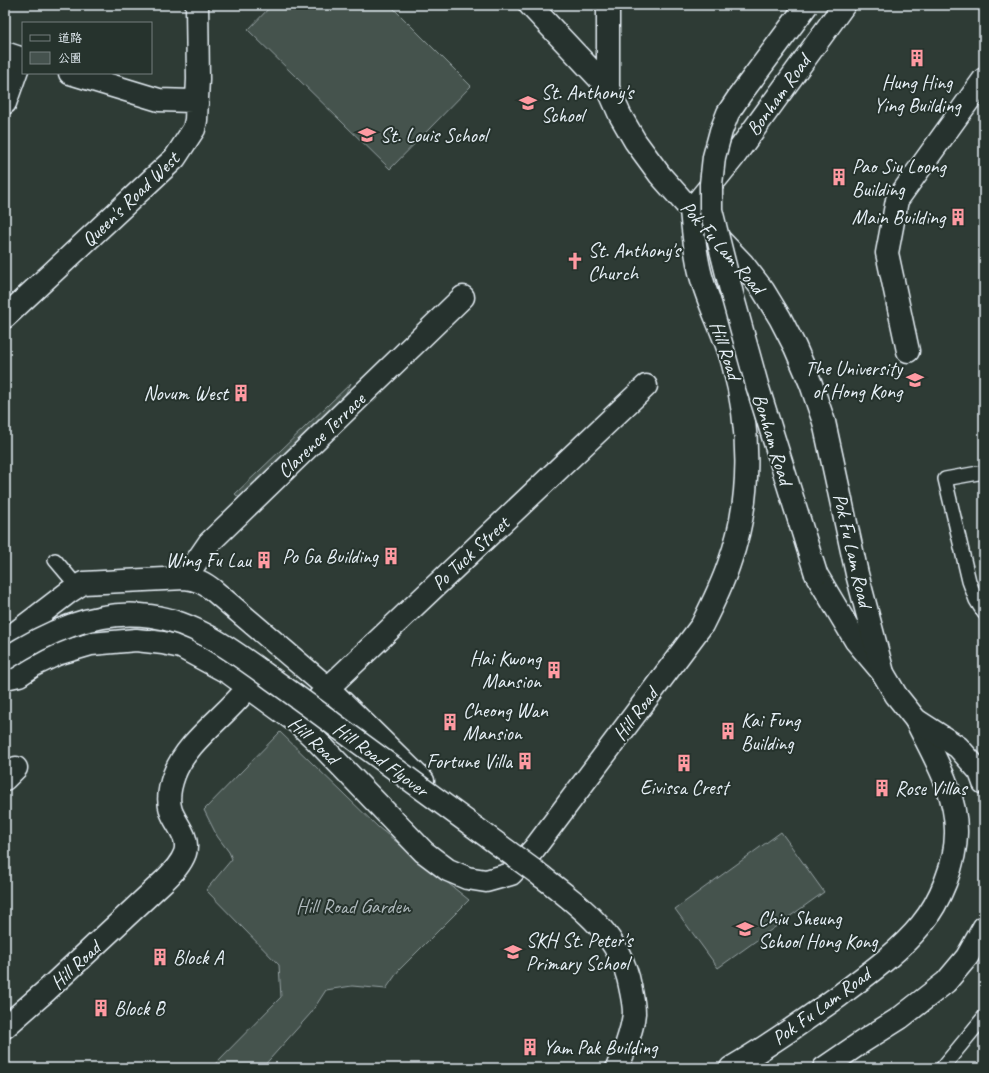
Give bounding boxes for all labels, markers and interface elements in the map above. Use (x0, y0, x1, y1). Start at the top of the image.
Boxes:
legend (22, 22, 152, 74)
text: 道路 (58, 30, 82, 46)
street label: Bonham Road (741, 47, 818, 141)
building icon: Hung Hing Ying Building (907, 48, 927, 68)
text: 公園 (58, 50, 82, 66)
place label: Hung Hing Ying Building (873, 70, 963, 118)
place label: St. Anthony's School (541, 80, 635, 128)
school or university icon: St. Anthony's School (518, 93, 538, 113)
place label: St. Louis School (380, 123, 491, 148)
school or university icon: St. Louis School (357, 125, 377, 145)
street label: Queen's Road West (76, 145, 186, 252)
place label: Pao Siu Loong Building (852, 154, 947, 202)
building icon: Pao Siu Loong Building (829, 167, 849, 187)
street label: Pok Fu Lam Road (675, 195, 772, 302)
place label: Main Building (852, 205, 947, 230)
building icon: Main Building (948, 207, 968, 227)
place label: St. Anthony's Church (588, 238, 682, 286)
church icon: St. Anthony's Church (565, 251, 585, 271)
street label: Hill Road (704, 318, 748, 385)
place label: The University of Hong Kong (805, 356, 904, 404)
school or university icon: The University of Hong Kong (905, 370, 925, 390)
place label: Novum West (143, 381, 230, 406)
building icon: Novum West (231, 383, 251, 403)
street label: Clarence Terrace (272, 386, 372, 483)
street label: Bonham Road (747, 391, 799, 491)
street label: Pok Fu Lam Road (827, 491, 878, 612)
street label: Po Tuck Street (426, 509, 516, 596)
place label: Po Ga Building (282, 544, 379, 569)
building icon: Po Ga Building (381, 546, 401, 566)
place label: Wing Fu Lau (166, 548, 253, 573)
building icon: Wing Fu Lau (254, 550, 274, 570)
place label: Hai Kwong Mansion (470, 646, 543, 694)
building icon: Hai Kwong Mansion (544, 660, 564, 680)
street label: Hill Road (607, 680, 665, 746)
place label: Cheong Wan Mansion (463, 698, 549, 746)
place label: Kai Fung Building (741, 708, 802, 756)
street label: Hill Road (283, 711, 346, 772)
building icon: Cheong Wan Mansion (440, 712, 460, 732)
street label: Hill Road Flyover (328, 716, 435, 803)
building icon: Kai Fung Building (718, 721, 738, 741)
place label: Fortune Villa (426, 749, 514, 774)
building icon: Fortune Villa (515, 751, 535, 771)
building icon: Eivissa Crest (674, 753, 694, 773)
place label: Eivissa Crest (640, 775, 731, 800)
place label: Rose Villas (895, 776, 969, 801)
building icon: Rose Villas (872, 778, 892, 798)
park label: Hill Road Garden (296, 894, 411, 919)
place label: Chiu Sheung School Hong Kong (758, 906, 878, 954)
school or university icon: Chiu Sheung School Hong Kong (735, 919, 755, 939)
place label: SKH St. Peter's Primary School (526, 928, 634, 976)
street label: Hill Road (45, 934, 108, 995)
school or university icon: SKH St. Peter's Primary School (503, 942, 523, 962)
place label: Block A (173, 945, 224, 970)
building icon: Block A (150, 947, 170, 967)
street label: Pok Fu Lam Road (767, 960, 878, 1051)
place label: Block B (114, 996, 166, 1021)
building icon: Block B (91, 998, 111, 1018)
place label: Yam Pak Building (543, 1035, 659, 1060)
building icon: Yam Pak Building (520, 1037, 540, 1057)

